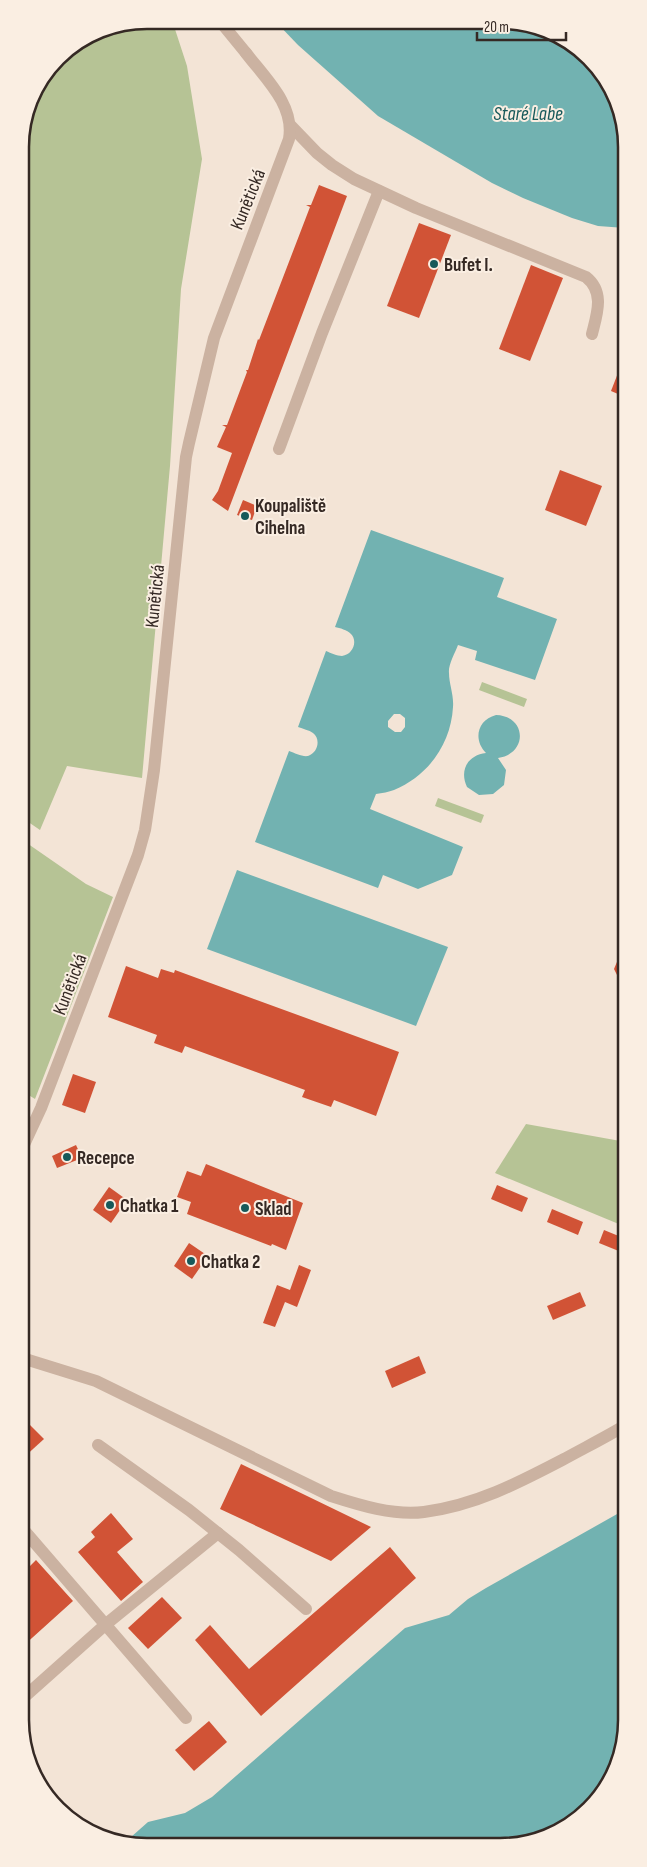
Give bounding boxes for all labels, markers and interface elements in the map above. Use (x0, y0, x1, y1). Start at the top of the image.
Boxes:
scale bar (477, 10, 566, 42)
text: 20 m (484, 18, 509, 37)
water label: Staré Labe (493, 102, 563, 126)
street label: Kunětická (226, 166, 271, 233)
place label: Bufet I. (444, 254, 493, 277)
marker: Bufet I. (428, 258, 440, 270)
place label: Koupaliště Cihelna (255, 495, 326, 540)
marker: Koupaliště Cihelna (239, 510, 251, 522)
street label: Kunětická (141, 563, 170, 629)
street label: Kunětická (48, 951, 93, 1018)
place label: Recepce (77, 1147, 135, 1170)
marker: Recepce (61, 1151, 73, 1163)
place label: Chatka 1 (120, 1195, 179, 1218)
place label: Sklad (255, 1198, 292, 1221)
marker: Chatka 1 (104, 1199, 116, 1211)
marker: Sklad (239, 1202, 251, 1214)
place label: Chatka 2 (201, 1251, 260, 1274)
marker: Chatka 2 (185, 1255, 197, 1267)

